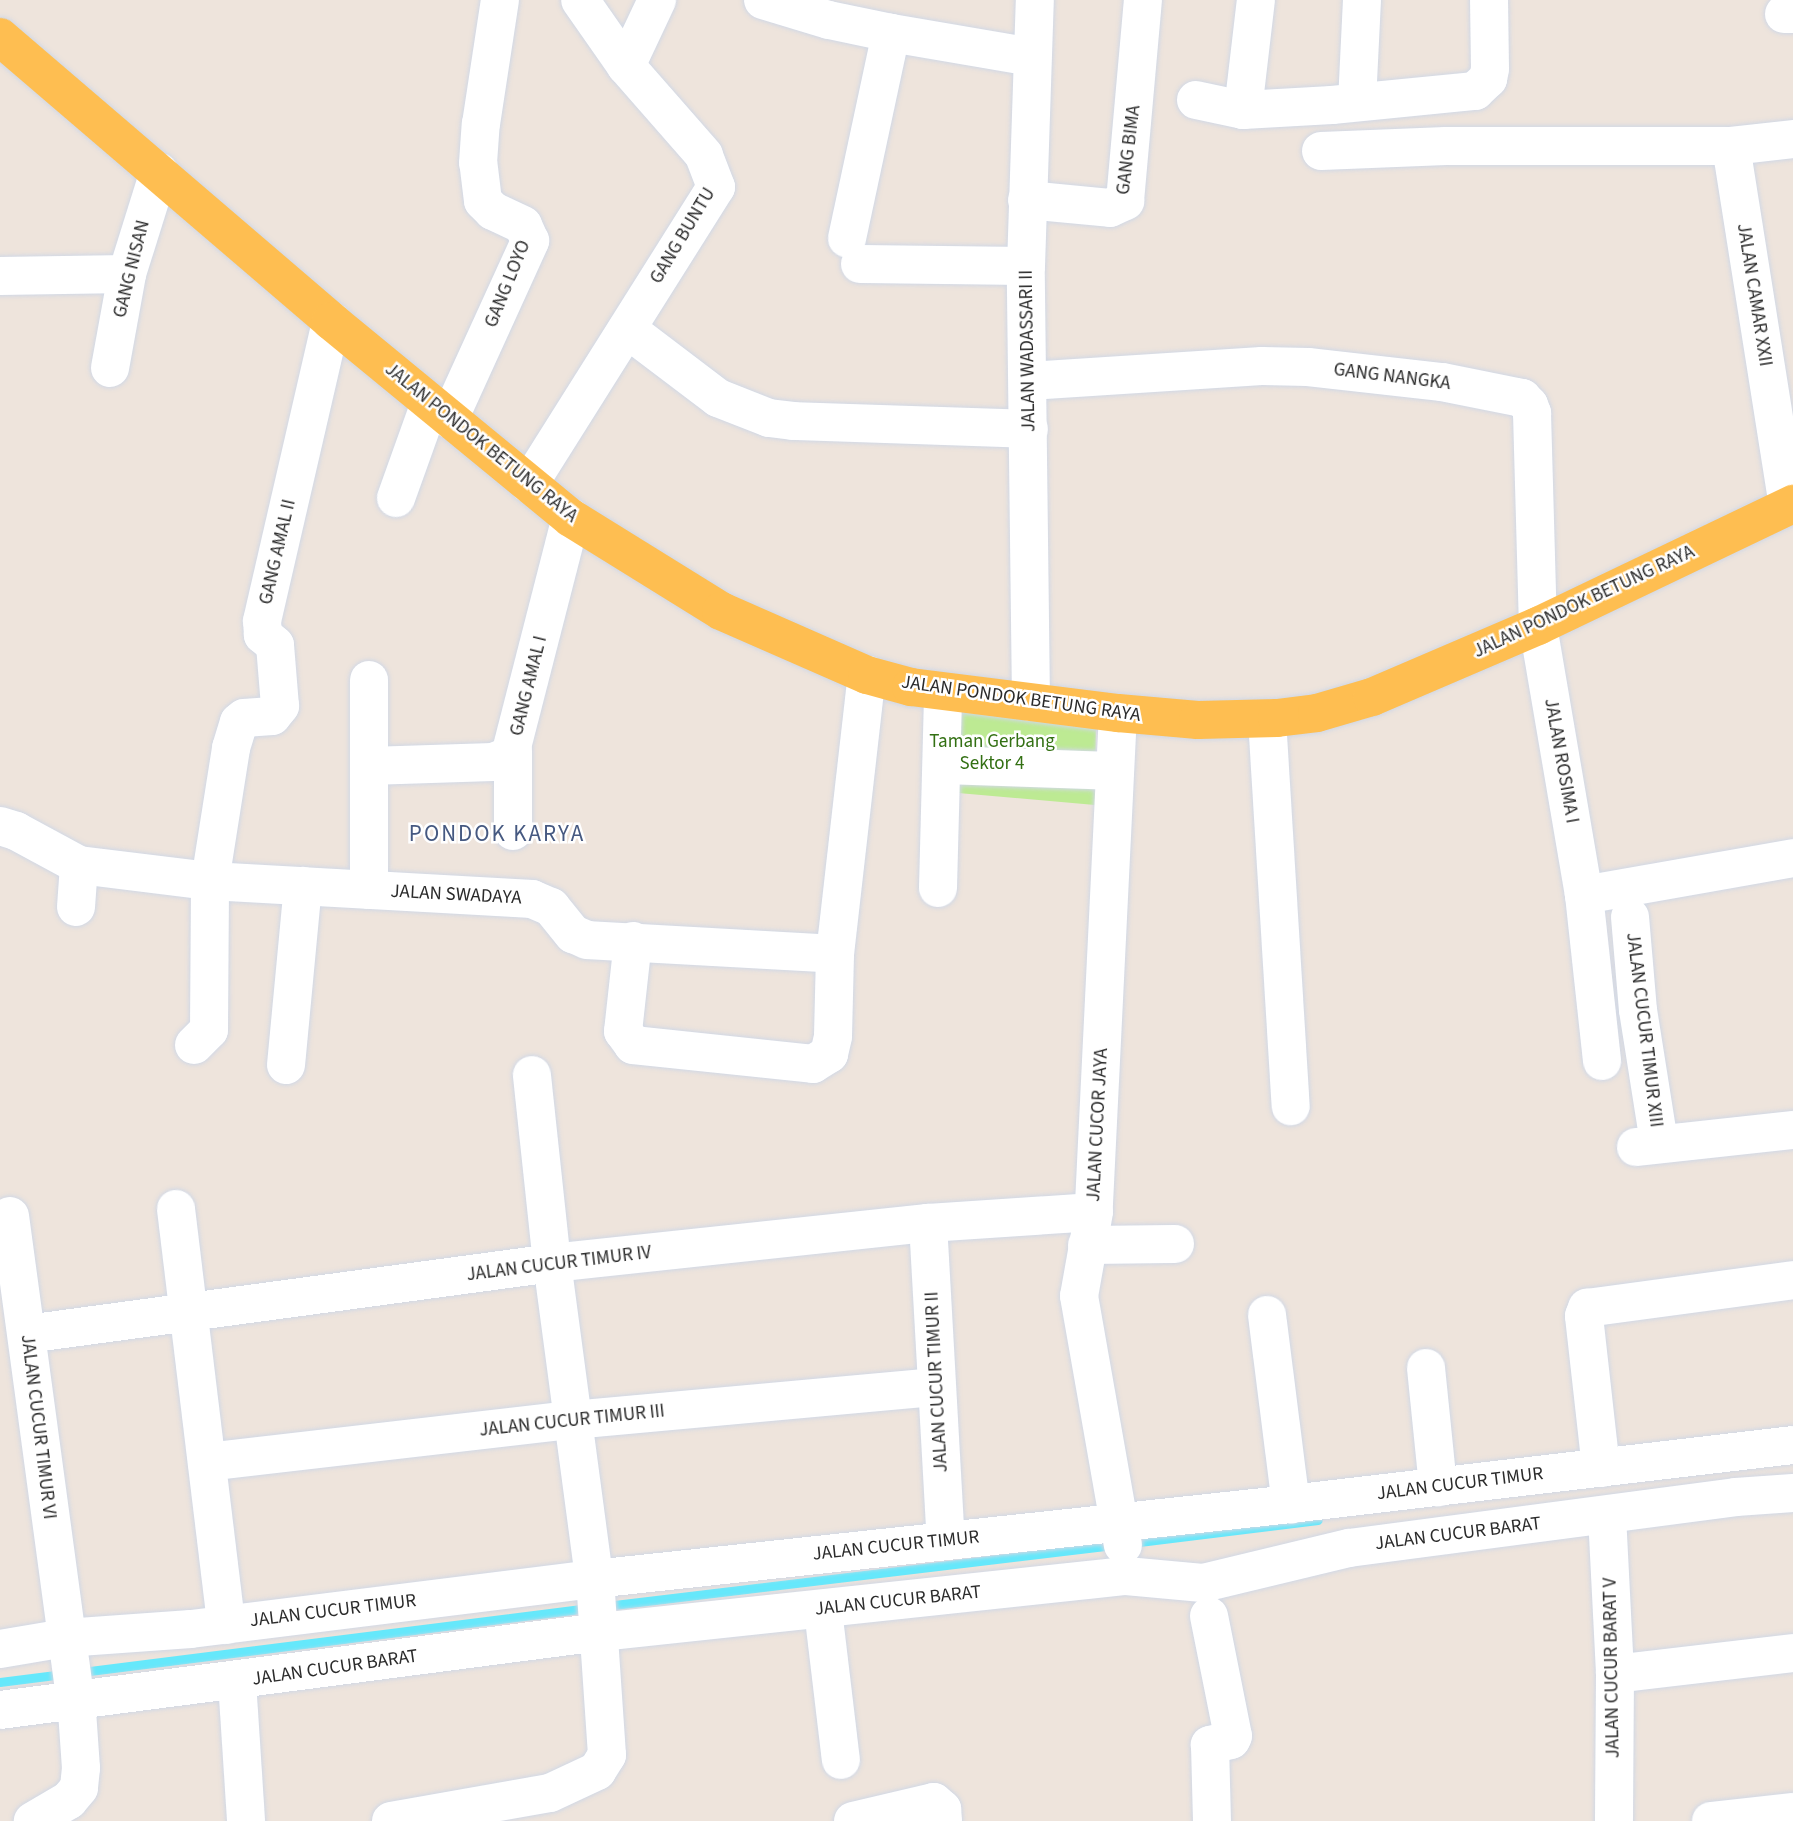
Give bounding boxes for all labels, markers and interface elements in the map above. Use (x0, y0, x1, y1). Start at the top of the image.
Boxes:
street label: GANG BIMA (1112, 104, 1146, 196)
street label: GANG BUNTU (645, 184, 721, 288)
street label: GANG NISAN (109, 218, 155, 320)
street label: JALAN CAMAR XXII (1731, 222, 1777, 368)
street label: GANG LOYO (480, 237, 536, 331)
street label: JALAN WADASSARI II (1015, 270, 1041, 432)
street label: JALAN PONDOK BETUNG RAYA (380, 358, 582, 528)
street label: GANG NANGKA (1332, 359, 1452, 395)
street label: GANG AMAL II (255, 497, 301, 607)
street label: JALAN PONDOK BETUNG RAYA (1470, 541, 1698, 663)
street label: GANG AMAL I (506, 634, 552, 738)
street label: JALAN PONDOK BETUNG RAYA (900, 671, 1142, 727)
street label: JALAN ROSIMA I (1539, 697, 1583, 825)
park label: Taman Gerbang Sektor 4 (929, 731, 1055, 775)
district label: PONDOK KARYA (410, 820, 584, 848)
street label: JALAN SWADAYA (390, 880, 522, 910)
street label: JALAN CUCUR TIMUR XIII (1621, 931, 1667, 1129)
street label: JALAN CUCOR JAYA (1083, 1048, 1113, 1202)
street label: JALAN CUCUR TIMUR IV (465, 1241, 653, 1287)
street label: JALAN CUCUR TIMUR II (921, 1291, 953, 1473)
street label: JALAN CUCUR TIMUR VI (15, 1333, 61, 1521)
street label: JALAN CUCUR TIMUR III (478, 1400, 666, 1442)
street label: JALAN CUCUR TIMUR (1375, 1462, 1545, 1506)
street label: JALAN CUCUR BARAT (1374, 1513, 1542, 1555)
street label: JALAN CUCUR TIMUR (812, 1526, 980, 1566)
street label: JALAN CUCUR BARAT V (1599, 1577, 1625, 1759)
street label: JALAN CUCUR BARAT (814, 1581, 982, 1621)
street label: JALAN CUCUR TIMUR (248, 1589, 418, 1633)
street label: JALAN CUCUR BARAT (251, 1645, 419, 1691)

